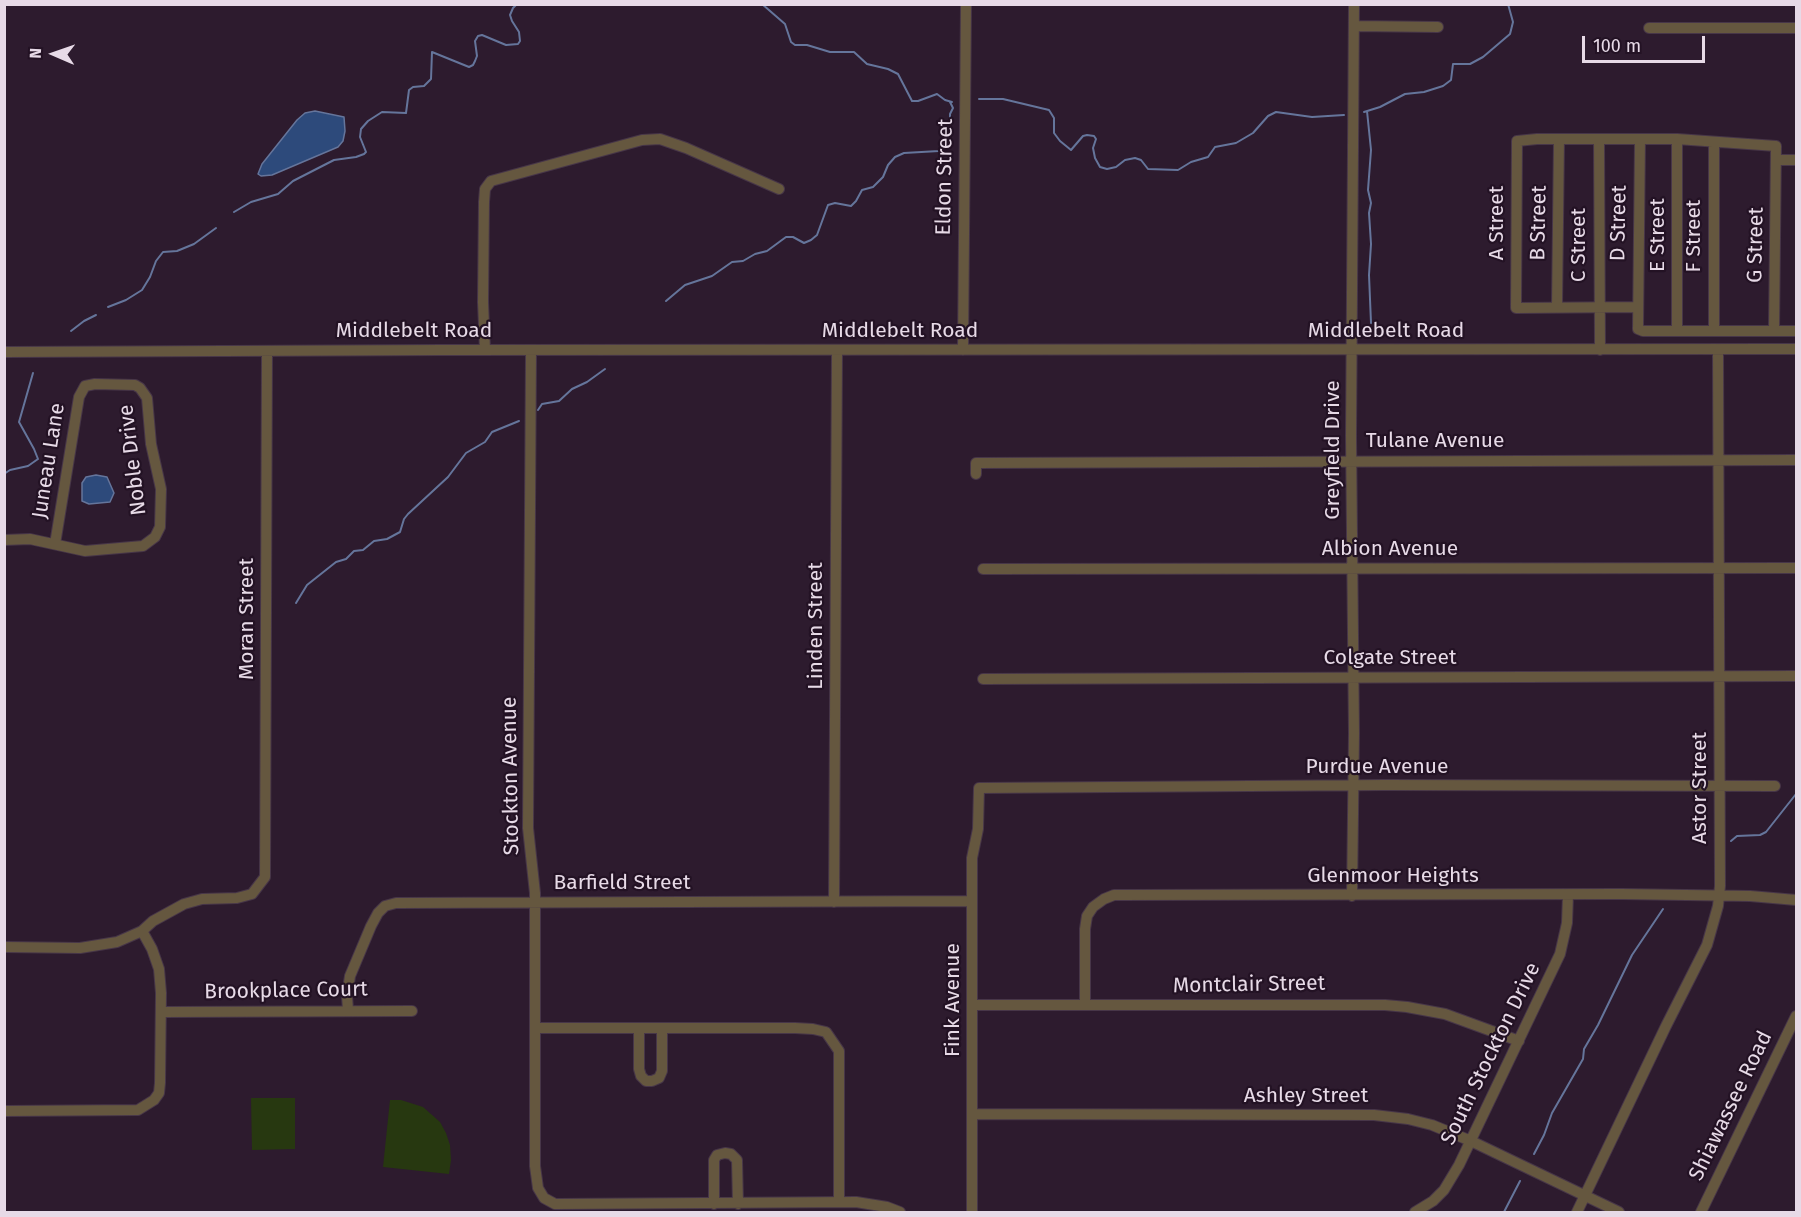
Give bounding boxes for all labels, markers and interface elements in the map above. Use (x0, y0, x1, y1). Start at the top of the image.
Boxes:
north arrow (24, 24, 84, 84)
scale bar (1585, 24, 1708, 62)
text: 100 m (1593, 35, 1641, 57)
text: N (26, 48, 45, 59)
street label: Eldon Street (931, 118, 959, 236)
street label: B Street (1526, 185, 1552, 261)
street label: D Street (1606, 185, 1632, 261)
street label: A Street (1484, 186, 1510, 260)
street label: E Street (1645, 198, 1671, 272)
street label: F Street (1681, 200, 1707, 272)
street label: G Street (1743, 207, 1769, 283)
street label: C Street (1566, 208, 1592, 282)
street label: Middlebelt Road (336, 318, 492, 344)
street label: Middlebelt Road (822, 318, 978, 344)
street label: Middlebelt Road (1308, 318, 1464, 344)
street label: Greyfield Drive (1320, 380, 1346, 520)
street label: Juneau Lane (27, 401, 71, 521)
street label: Noble Drive (114, 403, 152, 517)
street label: Tulane Avenue (1366, 428, 1504, 454)
street label: Albion Avenue (1322, 536, 1458, 562)
street label: Moran Street (234, 558, 260, 680)
street label: Linden Street (803, 562, 829, 690)
street label: Colgate Street (1324, 645, 1456, 671)
street label: Stockton Avenue (497, 696, 525, 856)
street label: Astor Street (1687, 732, 1713, 844)
street label: Purdue Avenue (1306, 754, 1448, 780)
street label: Glenmoor Heights (1307, 863, 1479, 889)
street label: Barfield Street (554, 870, 690, 896)
street label: Fink Avenue (940, 943, 966, 1057)
street label: South Stockton Drive (1436, 959, 1546, 1149)
street label: Montclair Street (1173, 971, 1325, 999)
street label: Brookplace Court (204, 977, 368, 1005)
street label: Shiawassee Road (1684, 1027, 1778, 1185)
street label: Ashley Street (1244, 1083, 1368, 1109)

